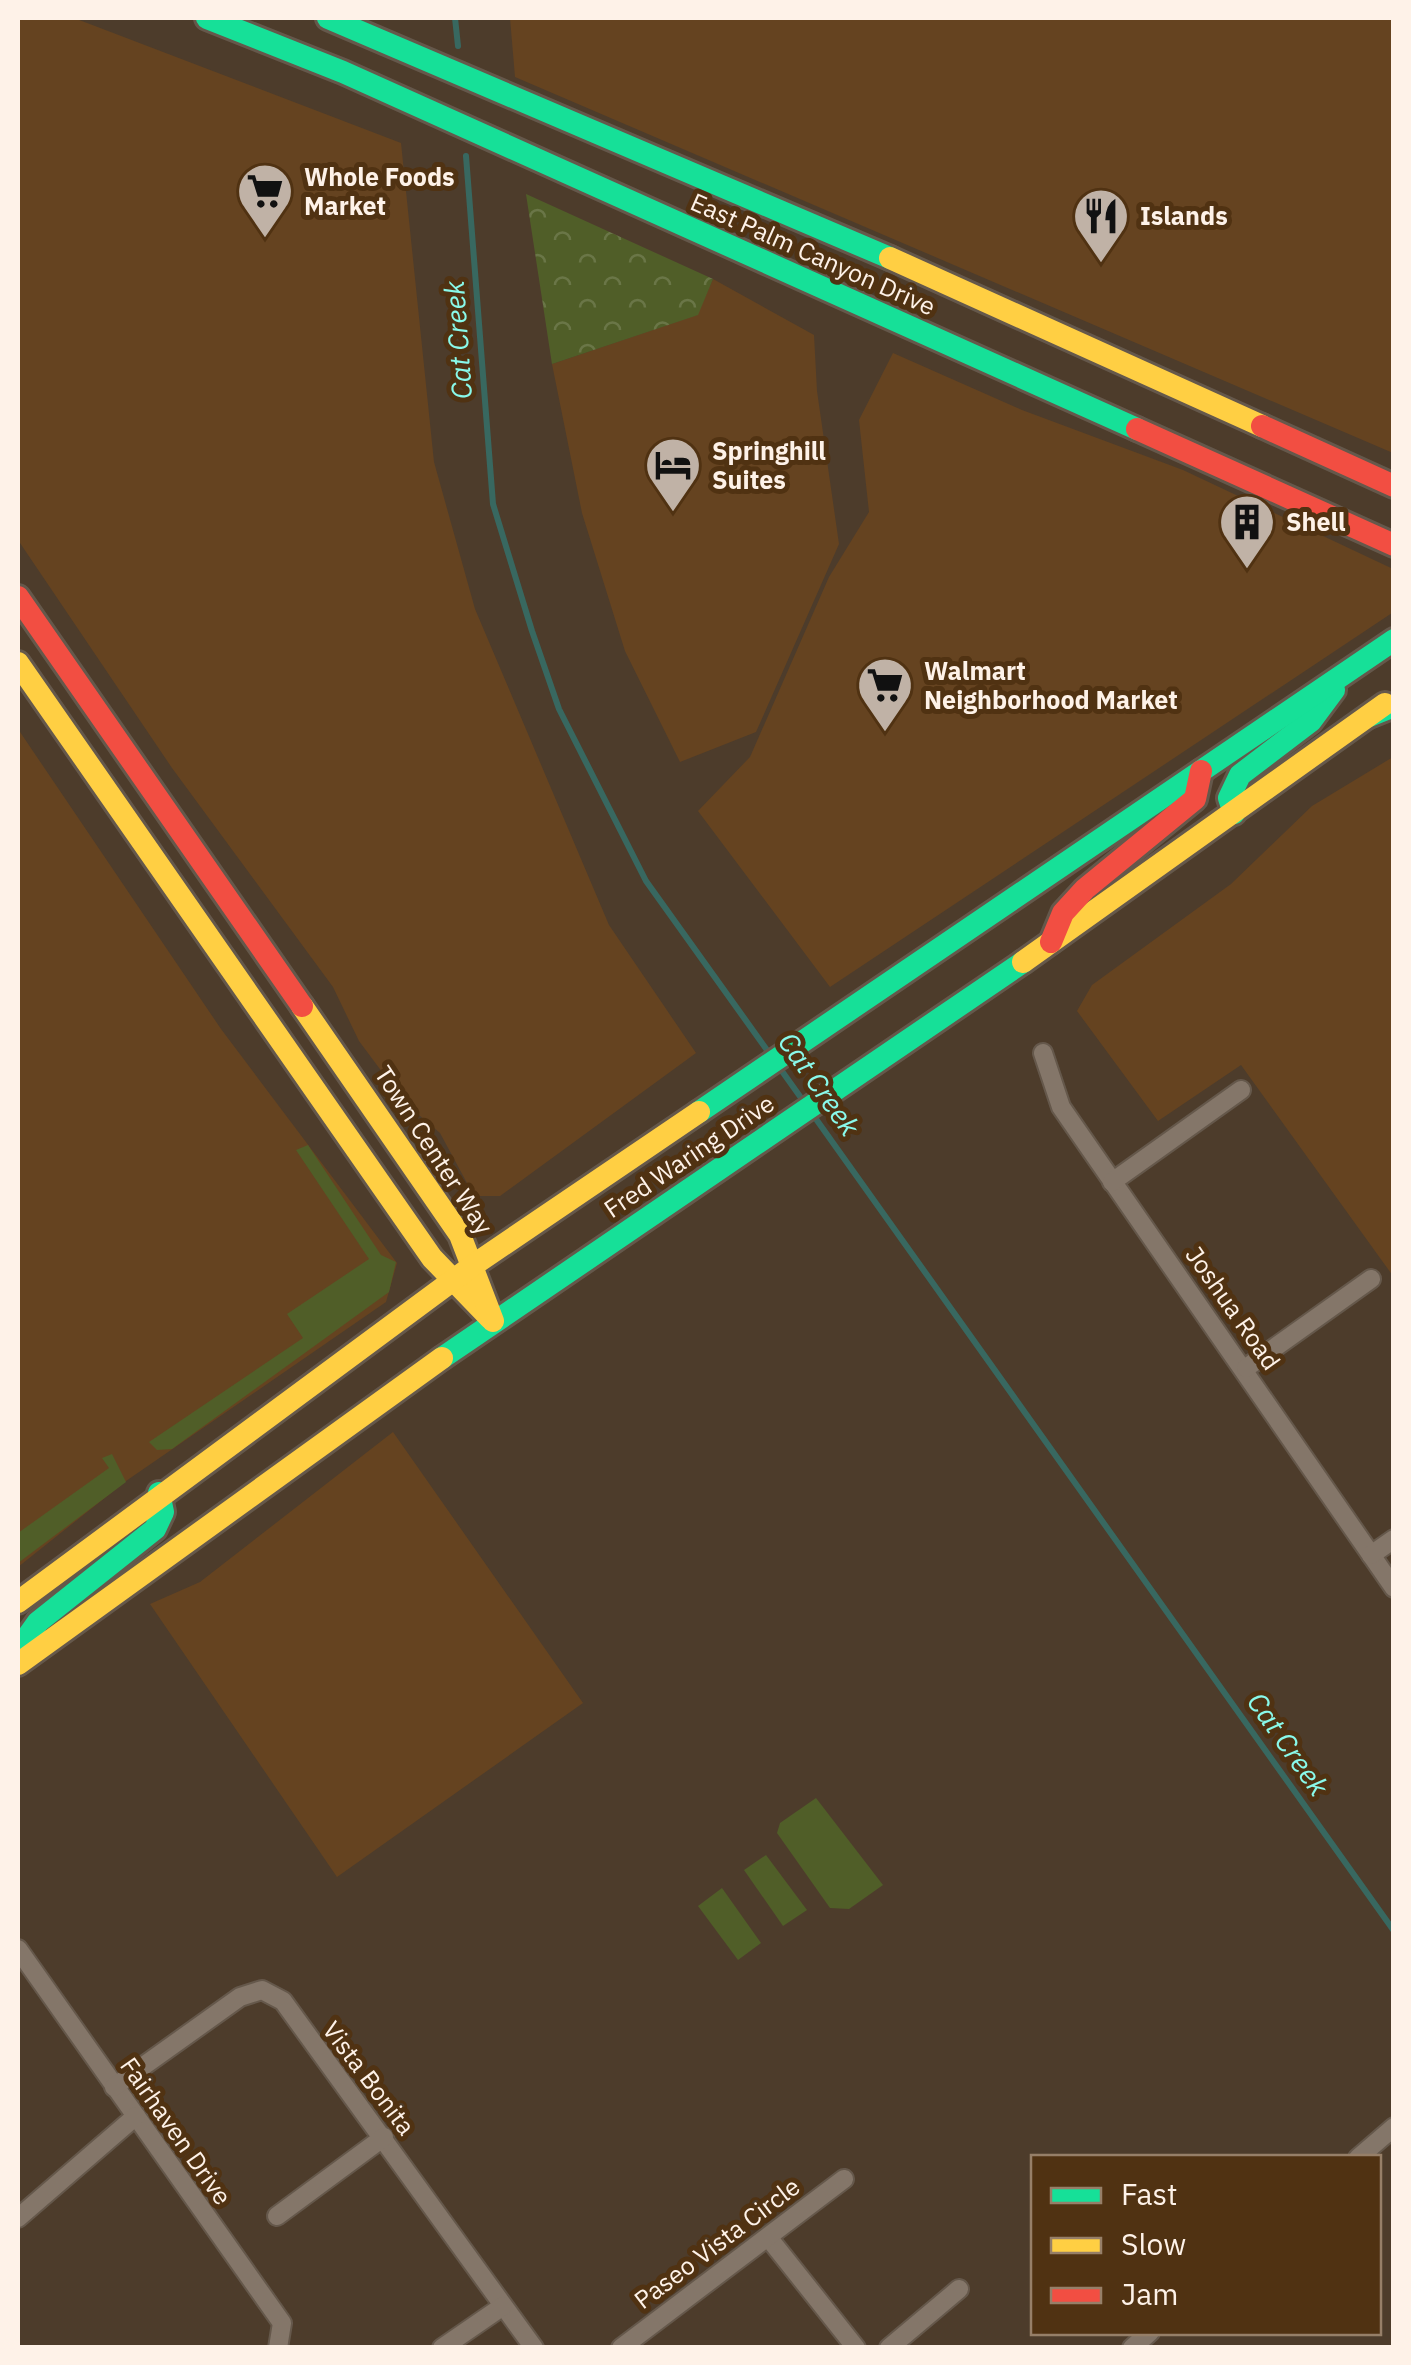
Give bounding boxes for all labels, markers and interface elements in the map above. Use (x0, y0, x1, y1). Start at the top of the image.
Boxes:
place label: Whole Foods Market (304, 160, 455, 222)
supermarket icon: Whole Foods Market (235, 161, 295, 240)
street label: East Palm Canyon Drive (686, 185, 941, 322)
restaurant icon: Islands (1071, 186, 1131, 265)
place label: Islands (1140, 199, 1228, 232)
water label: Cat Creek (435, 279, 480, 400)
place label: Springhill Suites (712, 434, 826, 496)
hotel icon: Springhill Suites (643, 435, 703, 514)
building icon: Shell (1217, 492, 1277, 571)
place label: Shell (1286, 505, 1346, 538)
place label: Walmart Neighborhood Market (924, 654, 1178, 716)
supermarket icon: Walmart Neighborhood Market (855, 655, 915, 734)
water label: Cat Creek (770, 1025, 869, 1143)
street label: Town Center Way (368, 1059, 502, 1241)
street label: Fred Waring Drive (597, 1086, 780, 1225)
street label: Joshua Road (1179, 1239, 1288, 1376)
water label: Cat Creek (1239, 1685, 1338, 1803)
street label: Vista Bonita (316, 2014, 423, 2141)
street label: Fairhaven Drive (113, 2050, 240, 2211)
legend (1031, 2155, 1381, 2335)
street label: Paseo Vista Circle (627, 2169, 806, 2316)
text: Fast (1121, 2174, 1178, 2213)
text: Slow (1121, 2224, 1186, 2263)
text: Jam (1121, 2274, 1179, 2313)

